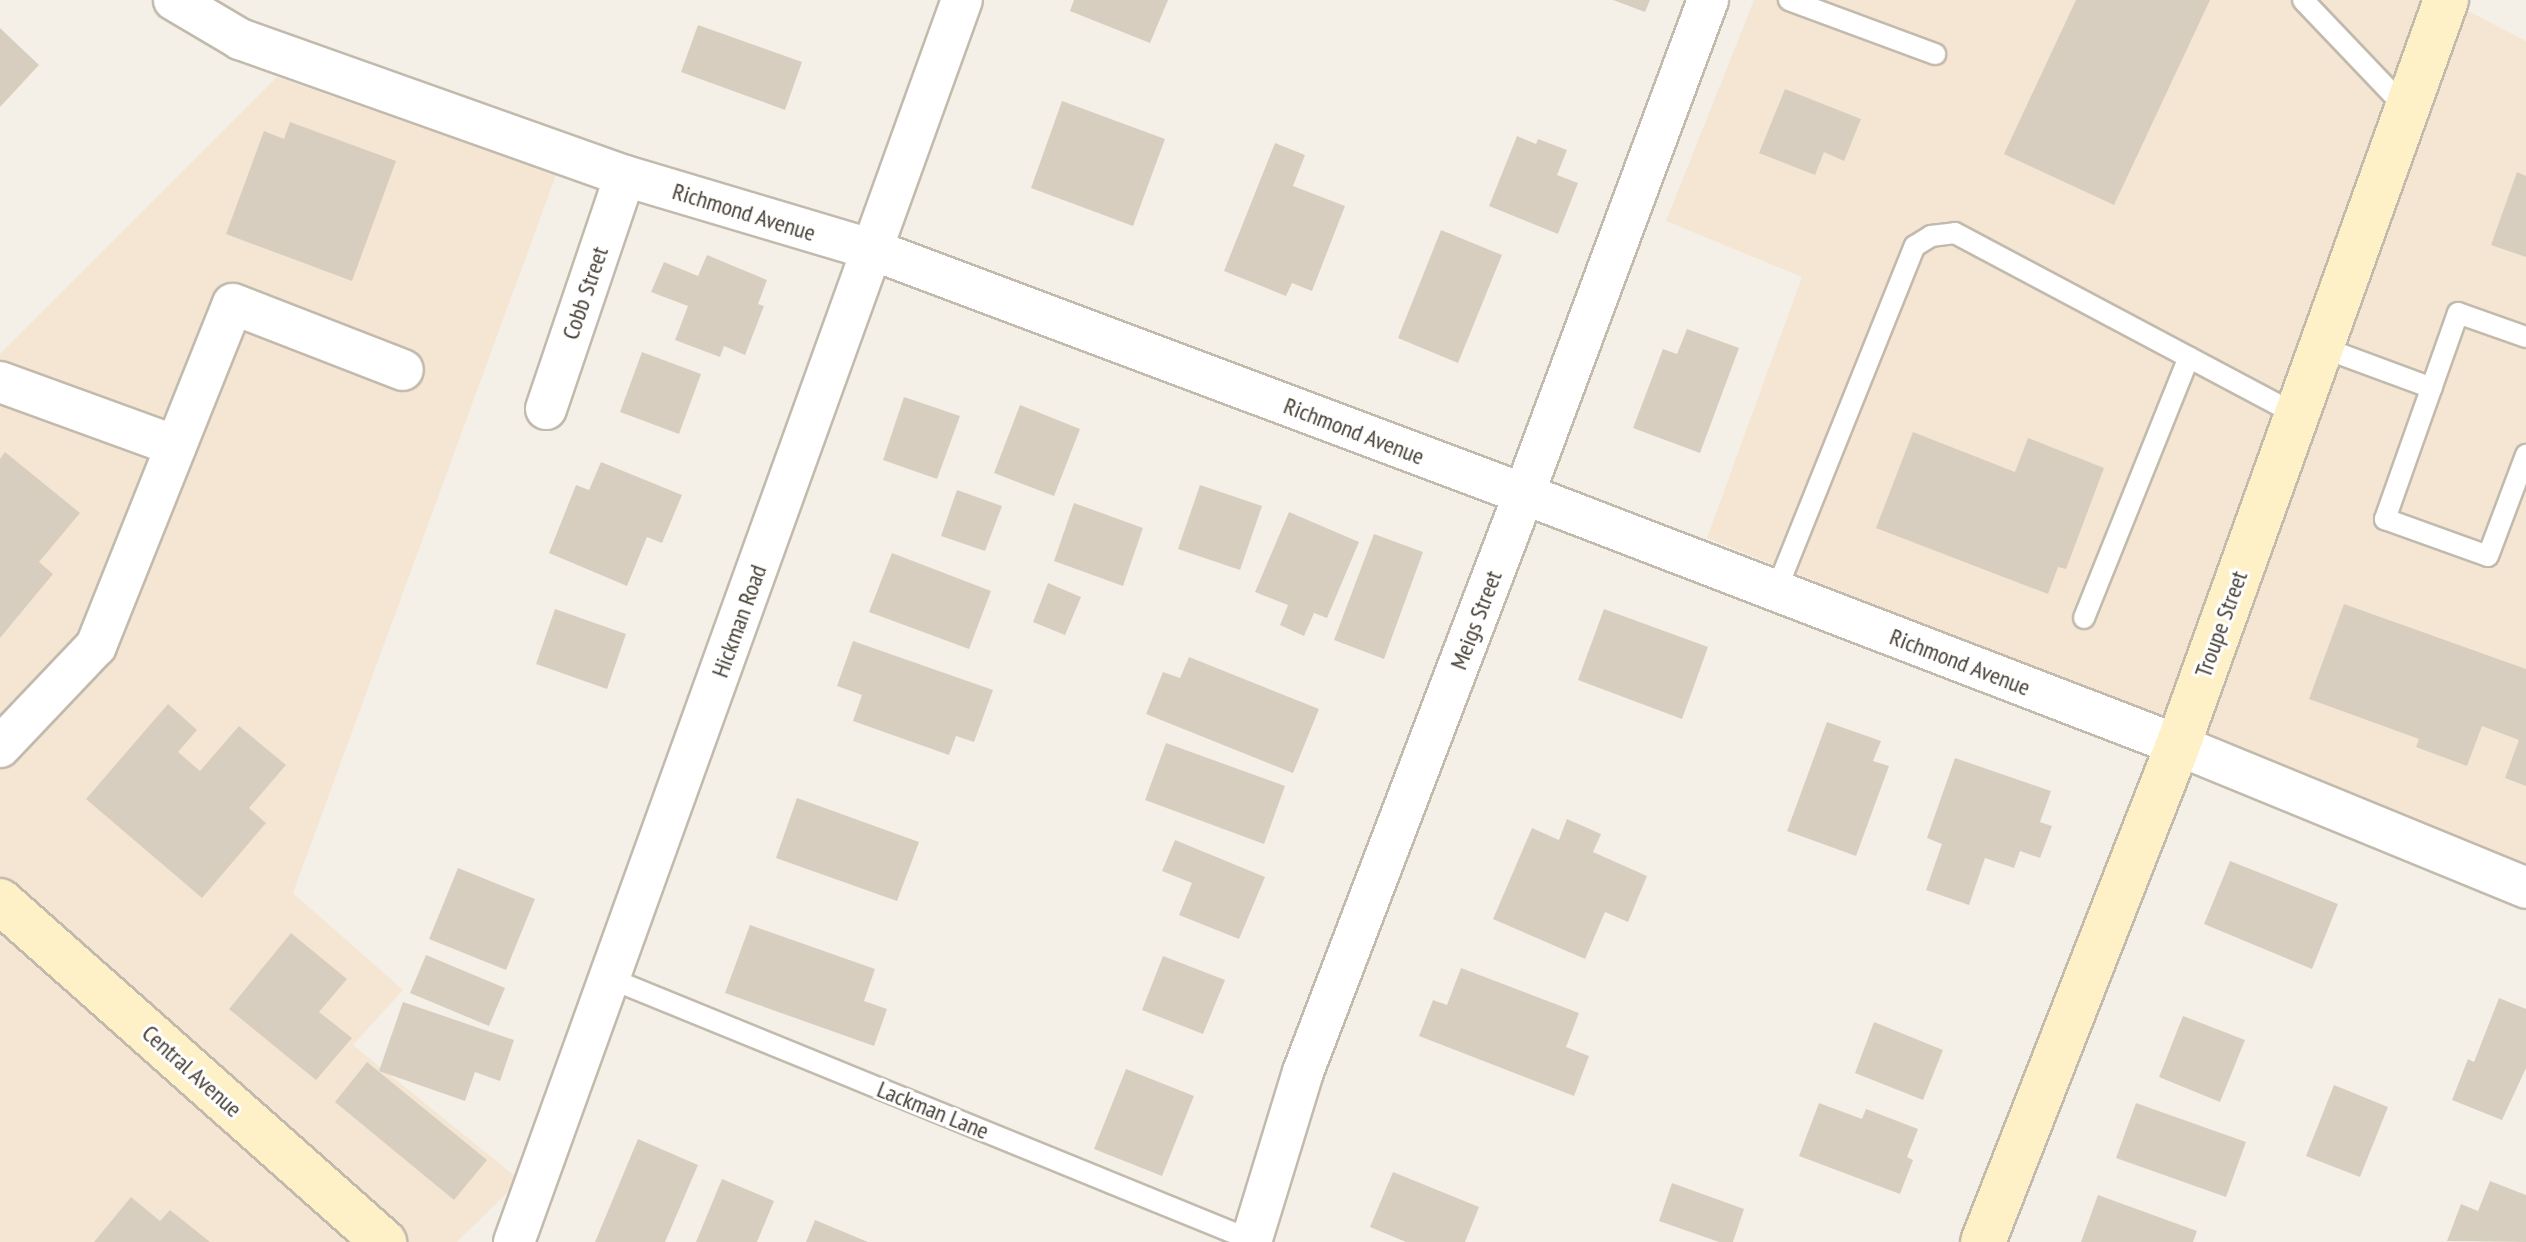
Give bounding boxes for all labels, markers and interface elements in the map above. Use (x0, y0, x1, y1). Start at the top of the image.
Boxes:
street label: Richmond Avenue (669, 177, 819, 247)
street label: Cobb Street (556, 243, 614, 343)
street label: Richmond Avenue (1280, 391, 1428, 471)
street label: Hickman Road (705, 561, 773, 681)
street label: Meigs Street (1444, 566, 1508, 674)
street label: Troupe Street (2188, 567, 2254, 681)
street label: Richmond Avenue (1886, 622, 2034, 702)
street label: Central Avenue (136, 1019, 248, 1123)
street label: Lackman Lane (873, 1075, 993, 1145)

